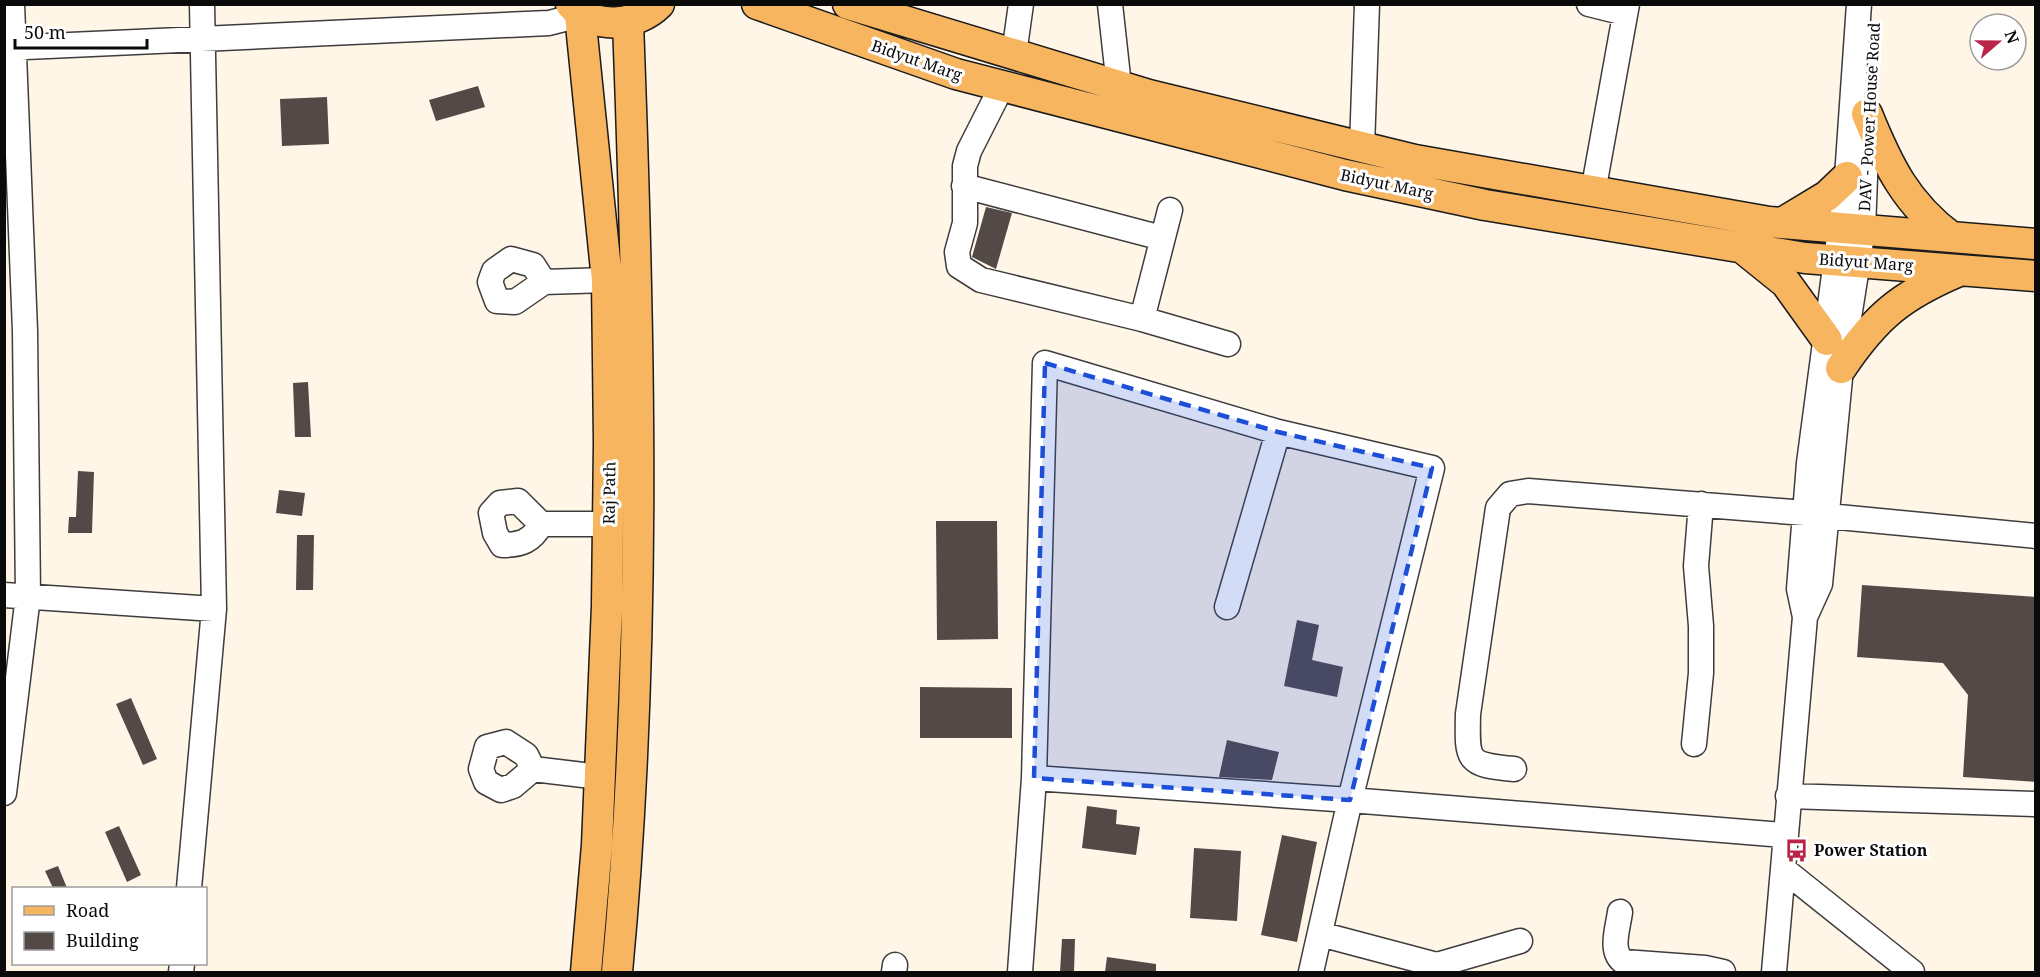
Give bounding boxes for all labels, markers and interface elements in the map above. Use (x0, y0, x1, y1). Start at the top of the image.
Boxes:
scale bar (15, 12, 147, 50)
north arrow (1968, 12, 2028, 72)
text: 50 m (24, 20, 66, 44)
street label: DAV - Power House Road (1853, 22, 1885, 212)
text: N (2000, 27, 2025, 47)
street label: Bidyut Marg (869, 34, 966, 86)
street label: Bidyut Marg (1338, 163, 1436, 205)
street label: Bidyut Marg (1818, 248, 1914, 276)
street label: Raj Path (597, 461, 621, 525)
bus stop icon: Power Station (1783, 837, 1809, 863)
place label: Power Station (1814, 839, 1928, 861)
legend (12, 887, 207, 965)
text: Road (66, 898, 109, 922)
text: Building (66, 928, 139, 952)

